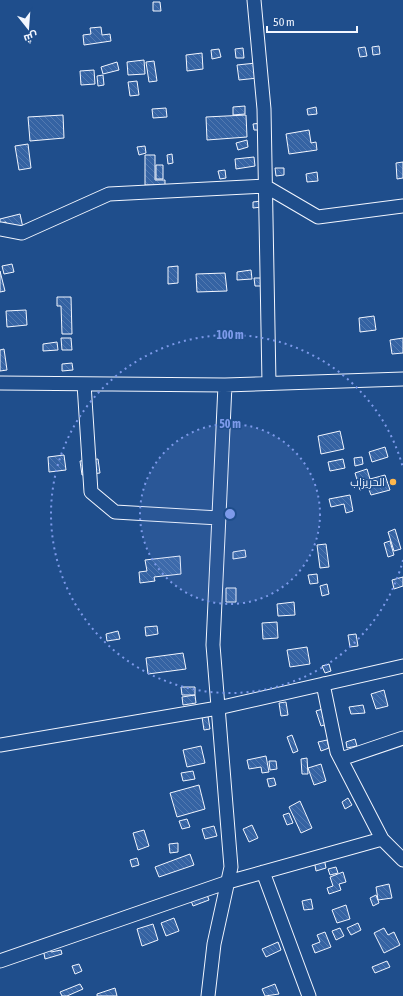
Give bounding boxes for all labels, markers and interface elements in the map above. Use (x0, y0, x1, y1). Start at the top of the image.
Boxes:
north arrow (8, 8, 48, 48)
scale bar (267, 8, 357, 34)
text: 50 m (273, 15, 295, 29)
text: ش (22, 29, 39, 45)
text: 100 m (216, 328, 244, 342)
text: 50 m (219, 417, 241, 431)
place label: الحريزاب (350, 476, 385, 489)
marker: الحريزاب (388, 477, 398, 487)
centre of rings (223, 507, 237, 521)

